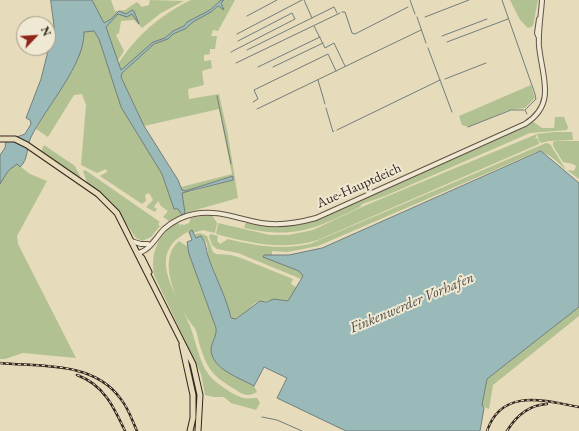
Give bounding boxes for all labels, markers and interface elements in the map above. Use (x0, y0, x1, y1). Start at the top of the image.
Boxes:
north arrow (16, 16, 56, 56)
text: N (38, 24, 54, 38)
street label: Aue-Hauptdeich (314, 160, 404, 212)
water label: Finkenwerder Vorhafen (347, 269, 477, 337)

